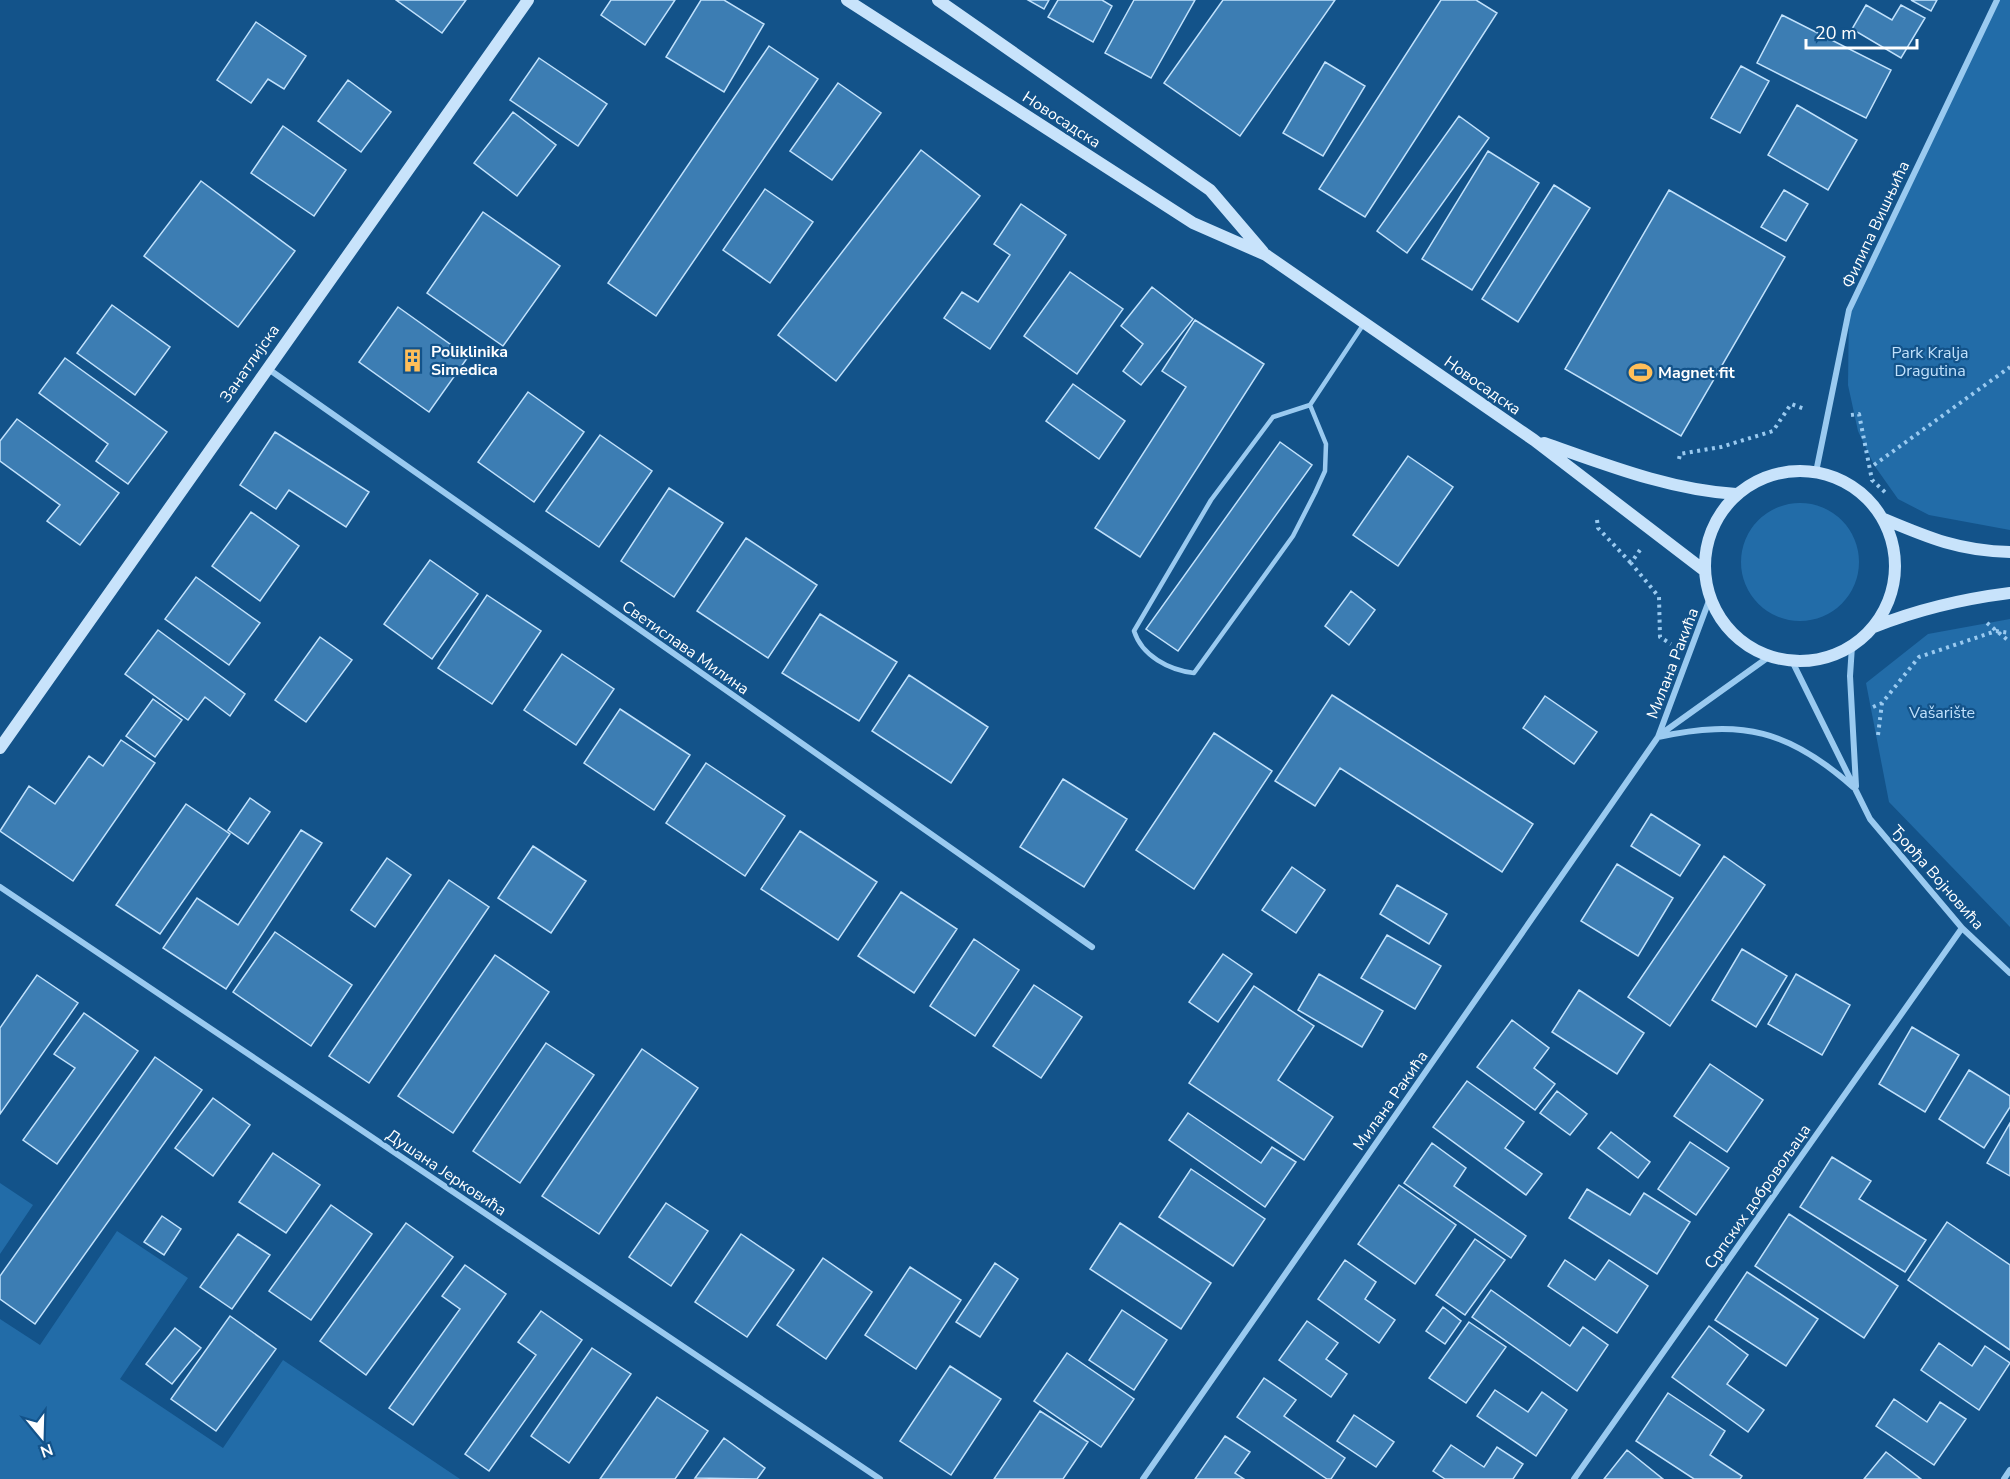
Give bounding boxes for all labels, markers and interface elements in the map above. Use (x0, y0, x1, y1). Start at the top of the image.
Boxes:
scale bar (1806, 12, 1917, 50)
text: 20 m (1815, 21, 1857, 45)
street label: Новосадска (1018, 86, 1105, 153)
street label: Филипа Вишњића (1837, 157, 1915, 291)
street label: Занатлијска (215, 320, 285, 407)
place label: Poliklinika Simedica (431, 341, 508, 381)
park label: Park Kralja Dragutina (1891, 342, 1969, 382)
building icon: Poliklinika Simedica (400, 347, 426, 373)
street label: Новосадска (1440, 351, 1525, 420)
sports icon: Magnet fit (1627, 359, 1653, 385)
place label: Magnet fit (1658, 362, 1736, 384)
street label: Светислава Милина (617, 595, 754, 700)
street label: Милана Ракића (1642, 605, 1704, 722)
park label: Vašarište (1908, 702, 1975, 724)
street label: Ђорђа Војновића (1886, 821, 1989, 935)
street label: Милана Ракића (1348, 1046, 1433, 1155)
street label: Српских добровољаца (1699, 1120, 1816, 1273)
street label: Душана Јерковића (382, 1124, 511, 1221)
north arrow (12, 1407, 72, 1467)
text: N (37, 1438, 56, 1463)

